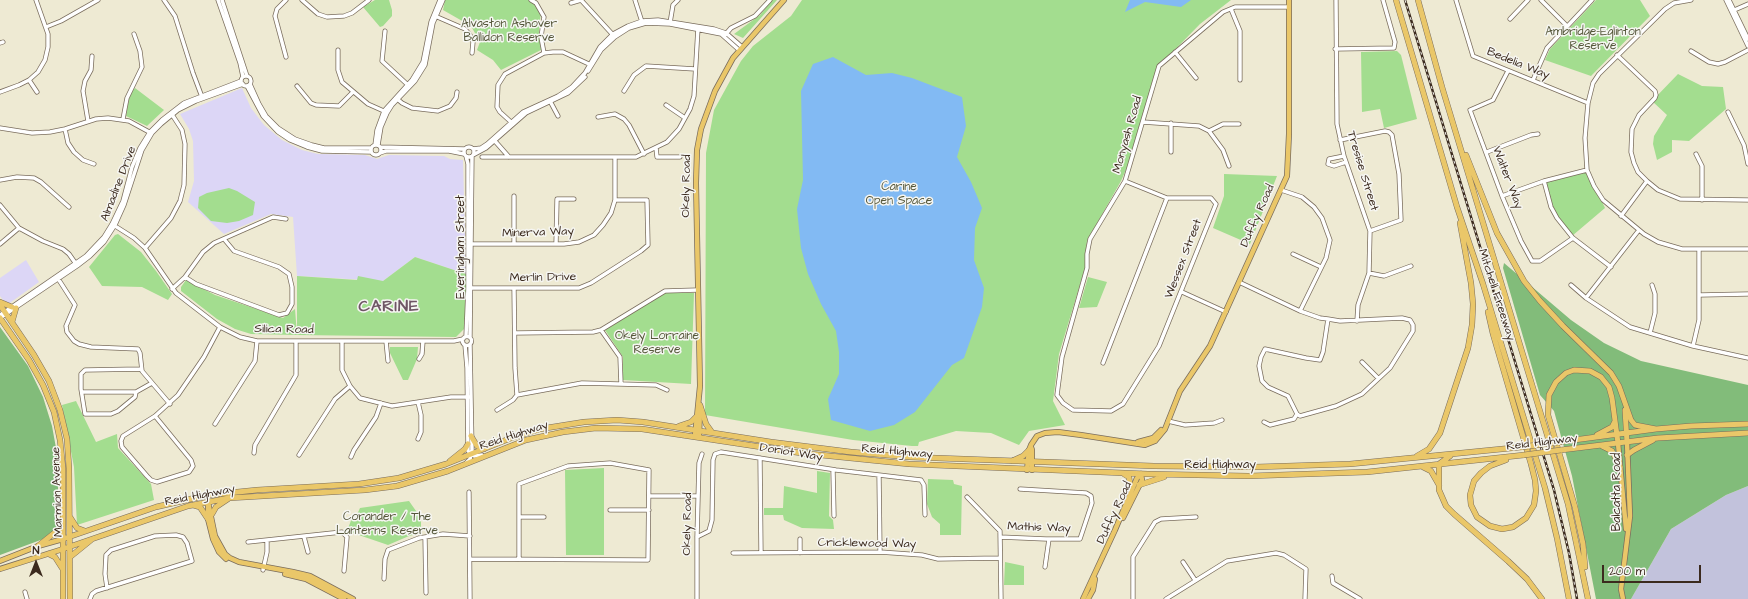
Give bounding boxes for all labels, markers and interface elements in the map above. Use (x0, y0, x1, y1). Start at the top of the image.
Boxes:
park label: Alvaston Ashover Ballidon Reserve (461, 17, 557, 45)
park label: Ambridge-Eglinton Reserve (1545, 25, 1641, 53)
street label: Bedelia Way (1485, 45, 1551, 83)
street label: Monyash Road (1110, 95, 1146, 175)
street label: Tresise Street (1343, 129, 1381, 213)
street label: Almadine Drive (98, 144, 140, 224)
street label: Walter Way (1488, 145, 1526, 211)
street label: Okely Road (679, 155, 695, 217)
park label: Carine Open Space (866, 180, 932, 208)
street label: Duffy Road (1238, 182, 1278, 250)
street label: Everingham Street (454, 195, 468, 299)
street label: Wessex Street (1162, 217, 1206, 301)
street label: Minerva Way (502, 225, 574, 241)
street label: Mitchell Freeway (1474, 247, 1518, 343)
street label: Merlin Drive (510, 270, 576, 286)
district label: CARINE (359, 298, 419, 318)
street label: Silica Road (254, 322, 314, 338)
park label: Okely Lorraine Reserve (615, 329, 699, 357)
street label: Reid Highway (478, 418, 550, 454)
street label: Reid Highway (1506, 432, 1578, 454)
street label: Doriot Way (759, 441, 823, 465)
street label: Reid Highway (861, 442, 933, 462)
street label: Marmion Avenue (49, 447, 67, 537)
street label: Balcatta Road (1610, 453, 1624, 531)
street label: Reid Highway (1184, 458, 1256, 472)
street label: Duffy Road (1094, 480, 1136, 546)
street label: Reid Highway (164, 482, 236, 510)
street label: Okely Road (680, 493, 696, 555)
park label: Corander / The Lanterns Reserve (336, 510, 438, 538)
street label: Mathis Way (1007, 520, 1071, 536)
street label: Cricklewood Way (818, 536, 916, 552)
north arrow (16, 543, 56, 583)
text: N (33, 543, 39, 558)
scale bar (1604, 557, 1703, 583)
text: 200 m (1609, 563, 1645, 580)

